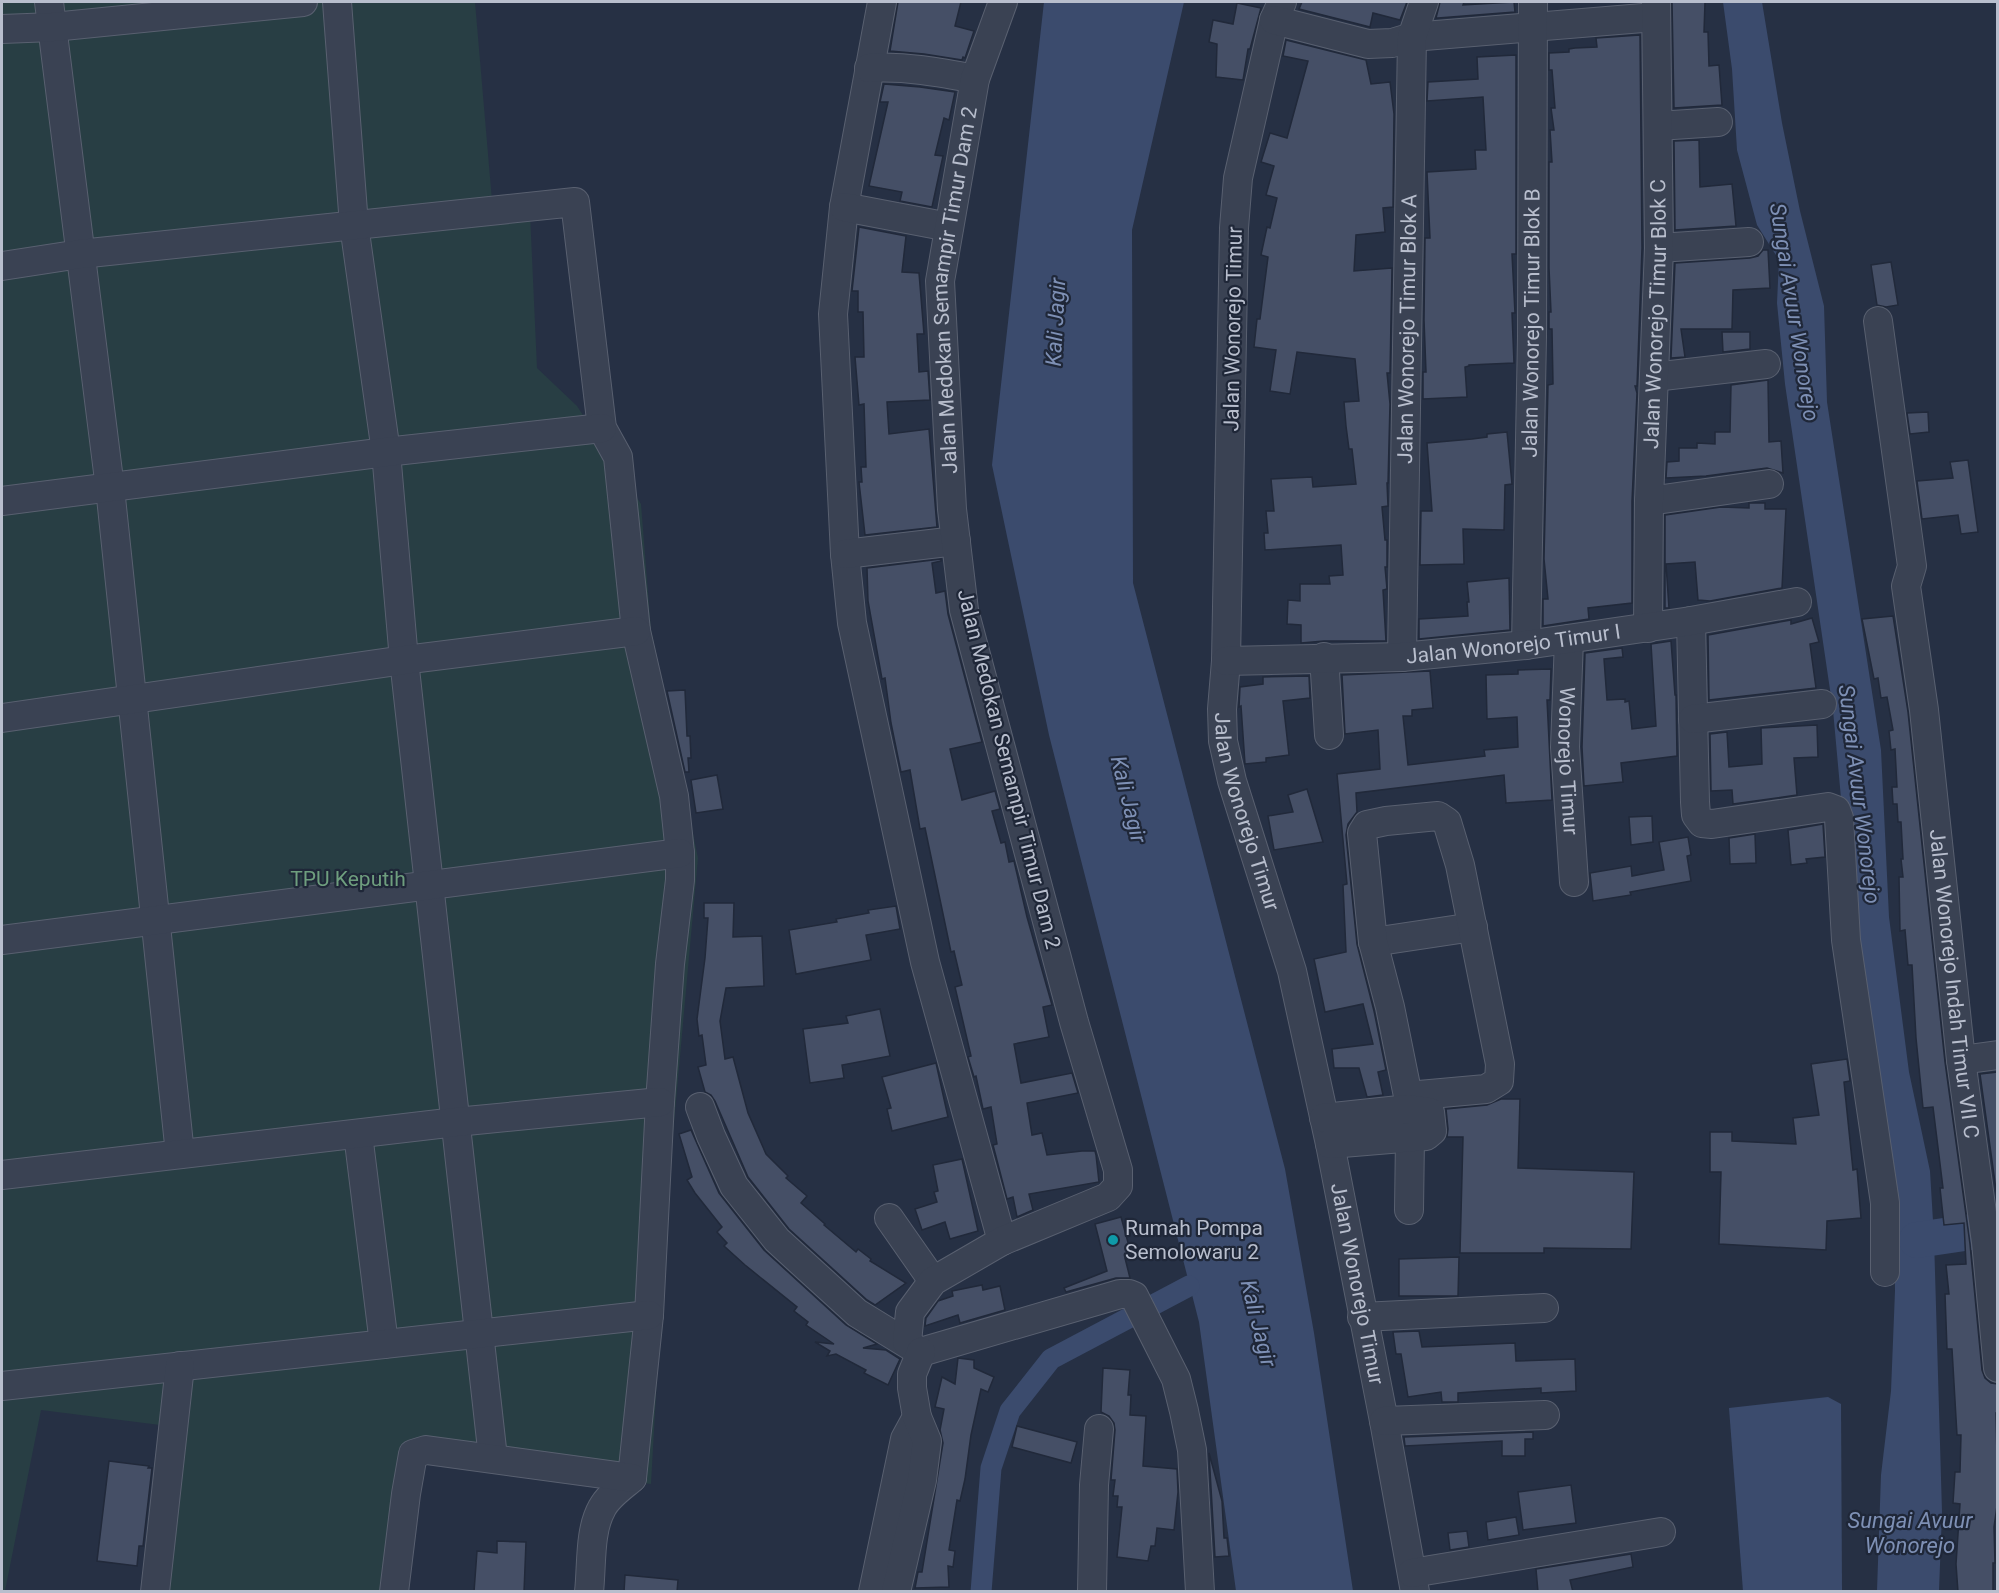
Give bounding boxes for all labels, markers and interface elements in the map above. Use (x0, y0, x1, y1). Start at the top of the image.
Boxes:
street label: Jalan Medokan Semampir Timur Dam 2 (928, 104, 982, 474)
street label: Jalan Wonorejo Timur Blok C (1639, 179, 1671, 449)
street label: Jalan Wonorejo Timur Blok B (1518, 188, 1544, 458)
street label: Jalan Wonorejo Timur Blok A (1393, 194, 1421, 464)
water label: Sungai Avuur Wonorejo (1765, 201, 1824, 423)
street label: Jalan Wonorejo Timur (1219, 226, 1247, 432)
water label: Kali Jagir (1041, 276, 1070, 367)
street label: Jalan Medokan Semampir Timur Dam 2 (953, 587, 1065, 951)
street label: Jalan Wonorejo Timur I (1405, 619, 1622, 669)
water label: Sungai Avuur Wonorejo (1834, 683, 1885, 905)
street label: Wonorejo Timur (1553, 686, 1583, 836)
street label: Jalan Wonorejo Timur (1210, 712, 1284, 914)
water label: Kali Jagir (1106, 753, 1152, 846)
street label: Jalan Wonorejo Indah Timur VII C (1925, 828, 1984, 1140)
park label: TPU Keputih (290, 867, 406, 891)
street label: Jalan Wonorejo Timur (1326, 1181, 1389, 1387)
place label: Rumah Pompa Semolowaru 2 (1125, 1216, 1263, 1264)
marker: Rumah Pompa Semolowaru 2 (1106, 1233, 1120, 1247)
water label: Kali Jagir (1236, 1277, 1282, 1370)
water label: Sungai Avuur Wonorejo (1848, 1508, 1973, 1558)

